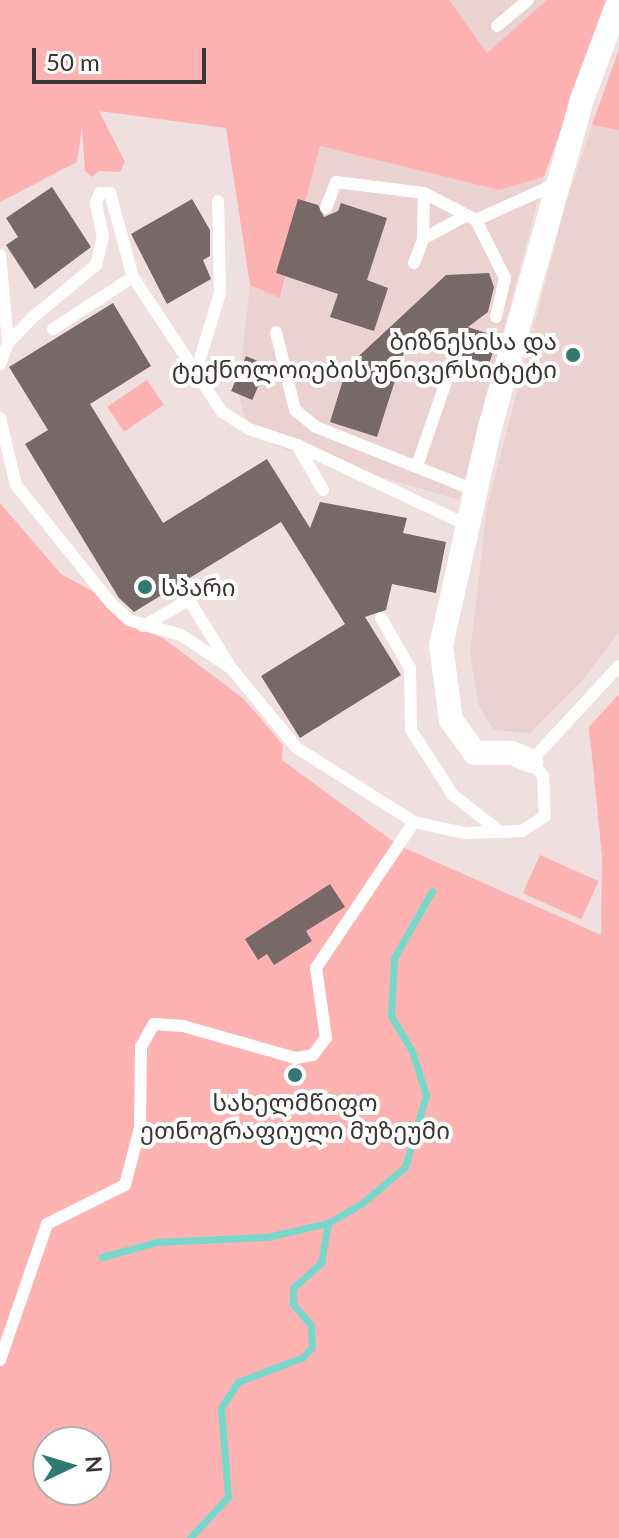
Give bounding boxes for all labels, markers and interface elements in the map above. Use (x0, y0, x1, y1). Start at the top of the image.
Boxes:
scale bar (36, 32, 210, 82)
text: 50 m (46, 47, 100, 76)
place label: ბიზნესისა და ტექნოლოიების უნივერსიტეტი (172, 327, 557, 383)
marker: ბიზნესისა და ტექნოლოიების უნივერსიტეტი (564, 346, 582, 364)
place label: სპარი (161, 573, 236, 601)
marker: სპარი (136, 578, 154, 596)
marker: სახელმწიფო ეთნოგრაფიული მუზეუმი (286, 1066, 304, 1084)
place label: სახელმწიფო ეთნოგრაფიული მუზეუმი (140, 1088, 450, 1144)
north arrow (32, 1426, 112, 1506)
text: N (80, 1455, 109, 1474)

